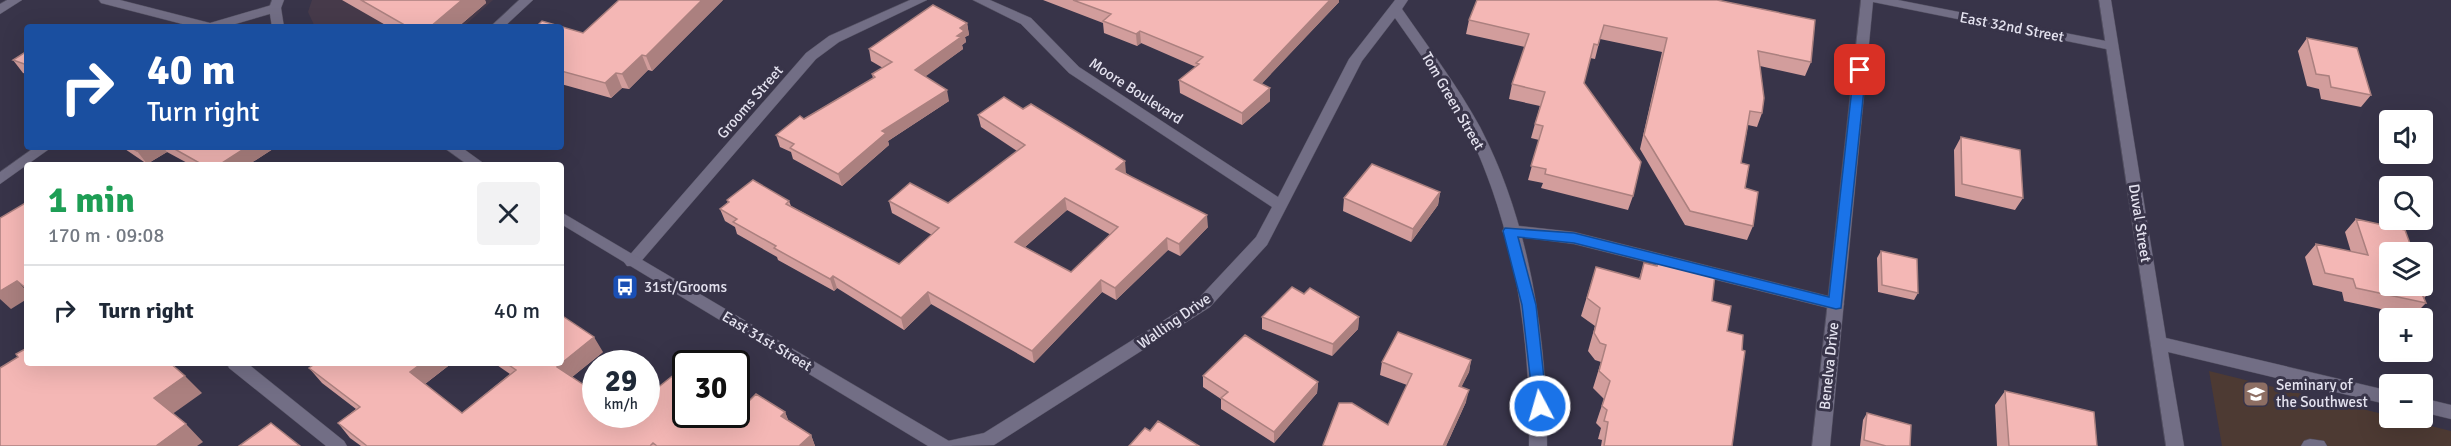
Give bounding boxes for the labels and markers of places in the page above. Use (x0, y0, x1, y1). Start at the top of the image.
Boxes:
pin (1834, 44, 1885, 95)
bus stop icon: 31st/Grooms (610, 272, 640, 302)
place label: 31st/Grooms (644, 278, 727, 296)
place label: Seminary of the Southwest (2276, 376, 2368, 411)
school or university icon: Seminary of the Southwest (2241, 379, 2271, 409)

